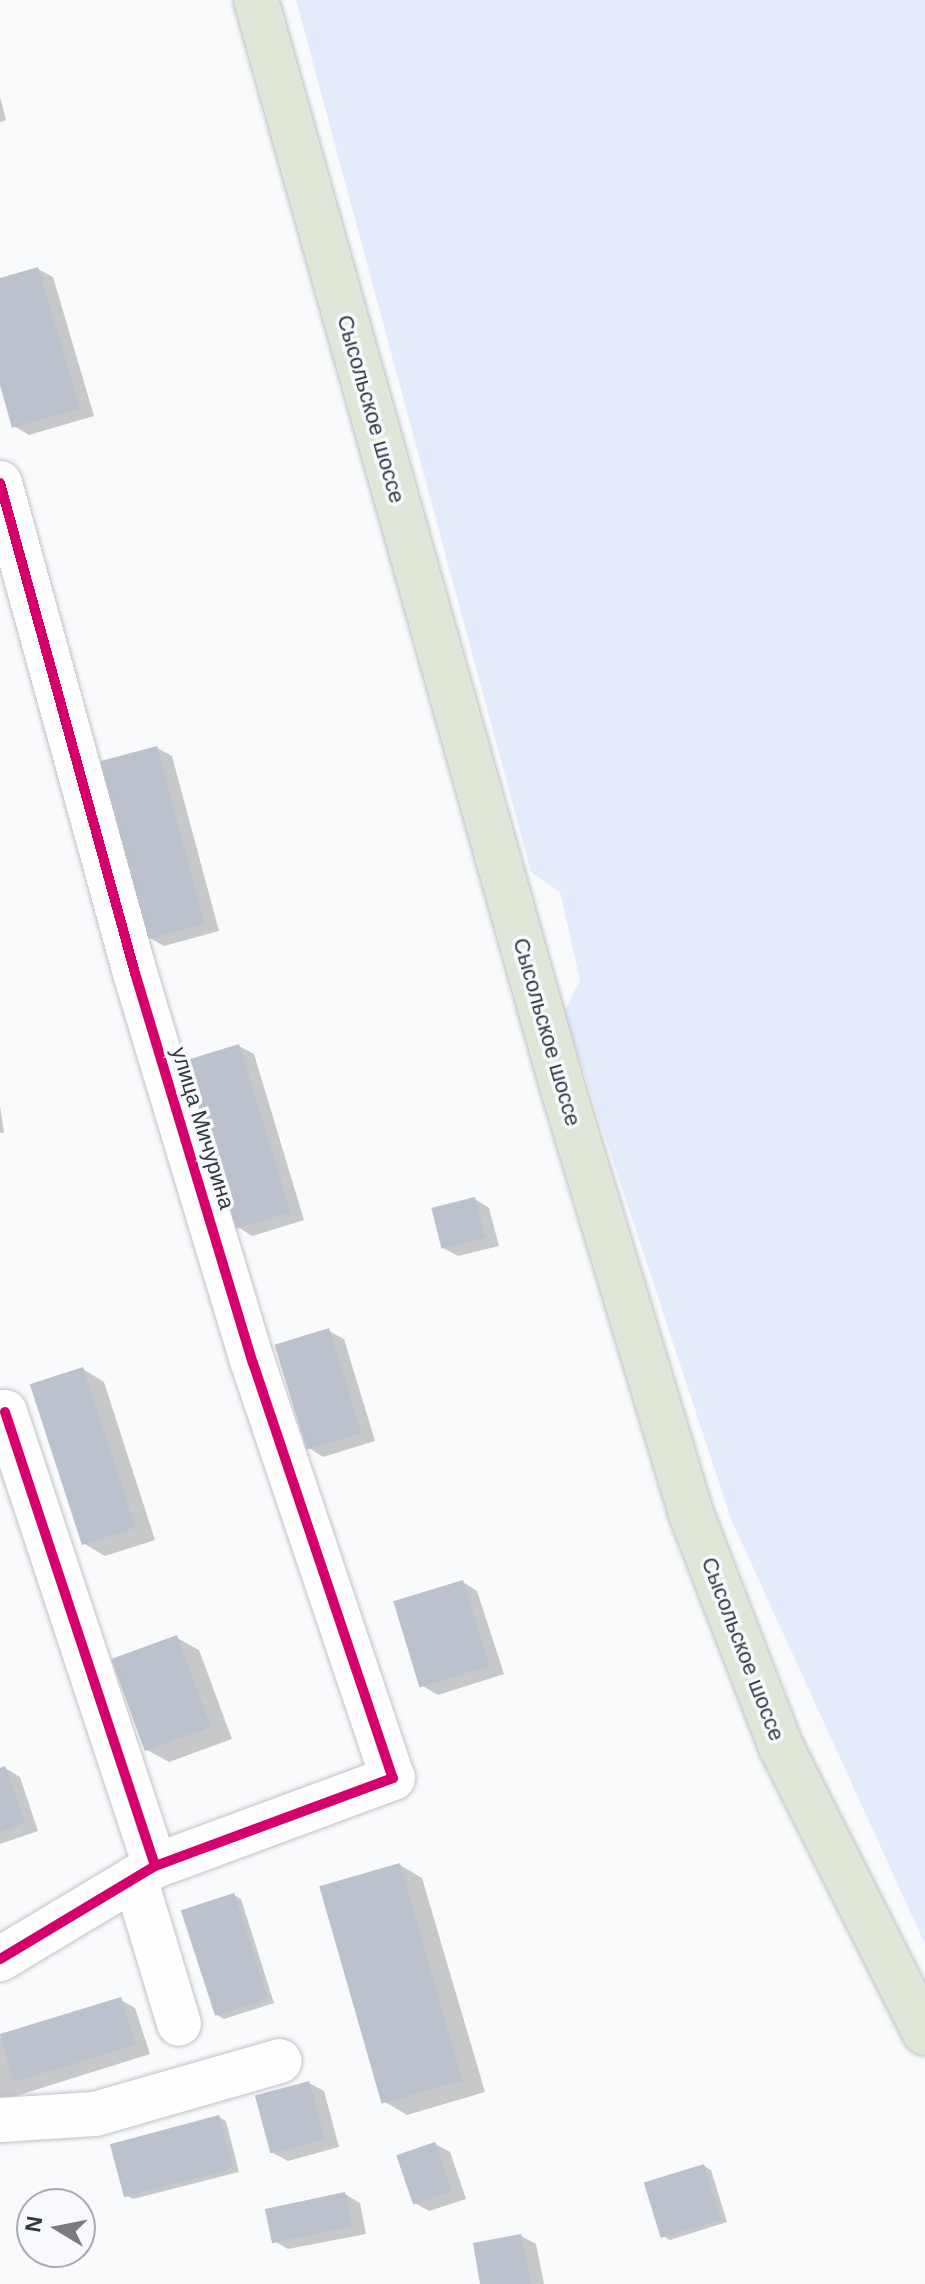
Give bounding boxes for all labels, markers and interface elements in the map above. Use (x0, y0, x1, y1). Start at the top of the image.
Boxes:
street label: Сысольское шоссе (331, 312, 411, 506)
street label: Сысольское шоссе (507, 935, 587, 1129)
street label: улица Мичурина (166, 1044, 240, 1212)
street label: Сысольское шоссе (696, 1553, 790, 1745)
north arrow (16, 2188, 96, 2268)
text: N (20, 2214, 48, 2234)

